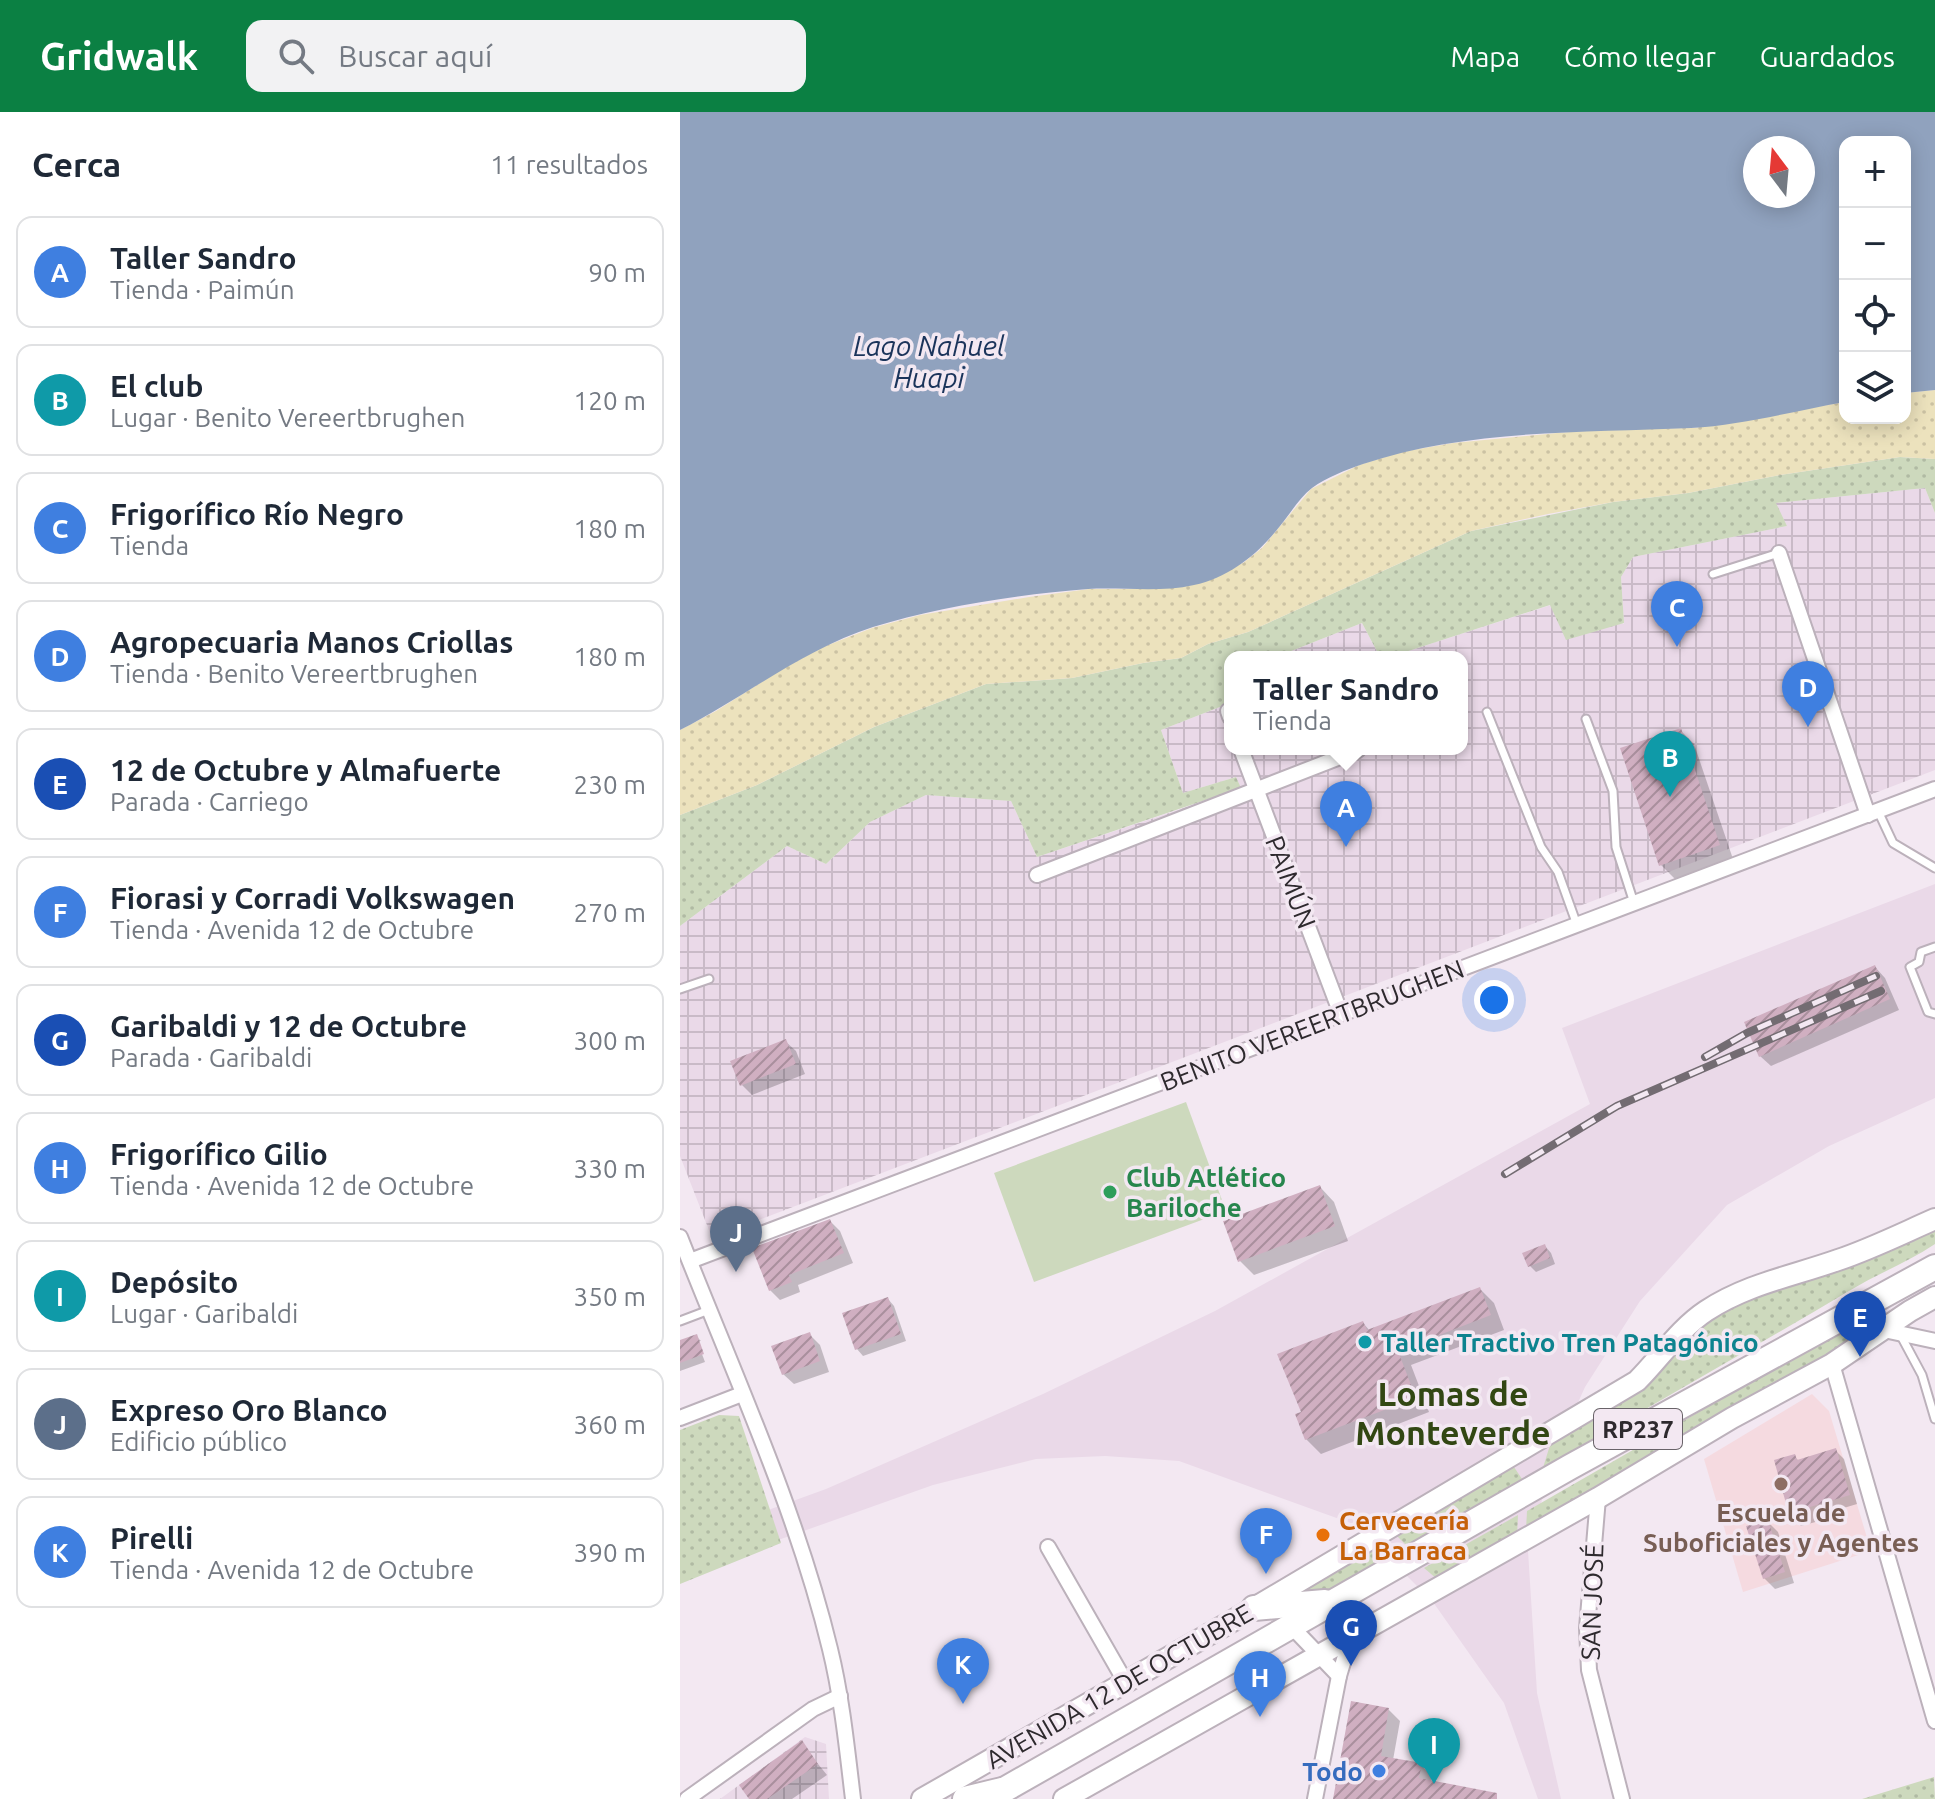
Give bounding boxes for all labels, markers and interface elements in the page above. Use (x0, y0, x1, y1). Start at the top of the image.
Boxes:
search box (246, 20, 806, 92)
icon: search (274, 34, 318, 78)
text: Gridwalk (40, 35, 198, 77)
text: Buscar aquí (338, 39, 492, 73)
text: Mapa (1451, 41, 1520, 72)
text: Cómo llegar (1564, 41, 1716, 72)
text: Guardados (1760, 41, 1895, 72)
north arrow (1743, 136, 1815, 208)
map controls (1839, 136, 1911, 424)
button: + (1839, 136, 1911, 208)
text: Cerca (32, 145, 121, 183)
text: 11 resultados (490, 150, 648, 179)
button: − (1839, 208, 1911, 280)
text: Taller Sandro (110, 241, 297, 275)
text: A (51, 258, 69, 287)
text: 90 m (588, 258, 646, 287)
text: Tienda · Paimún (110, 275, 295, 304)
button: locate (1839, 280, 1911, 352)
water label: Lago Nahuel Huapi (853, 330, 1005, 393)
button: layers (1839, 352, 1911, 424)
text: El club (110, 369, 203, 403)
text: B (51, 386, 69, 415)
text: 120 m (574, 386, 646, 415)
text: Lugar · Benito Vereertbrughen (110, 403, 465, 432)
text: Frigorífico Río Negro (110, 497, 404, 531)
text: C (52, 514, 68, 543)
text: 180 m (574, 514, 646, 543)
text: Tienda (110, 531, 189, 560)
pin: C (1651, 581, 1703, 647)
text: Agropecuaria Manos Criollas (110, 625, 513, 659)
text: D (51, 642, 69, 671)
text: 180 m (574, 642, 646, 671)
popup (1224, 651, 1468, 755)
text: Tienda · Benito Vereertbrughen (110, 659, 478, 688)
pin: D (1782, 661, 1834, 727)
text: Taller Sandro (1253, 672, 1439, 706)
text: Tienda (1253, 706, 1332, 735)
pin: B (1644, 731, 1696, 797)
text: 12 de Octubre y Almafuerte (110, 753, 501, 787)
text: E (52, 770, 68, 799)
text: 230 m (574, 770, 646, 799)
pin: A (1320, 781, 1372, 847)
text: Parada · Carriego (110, 787, 309, 816)
street label: PAIMÚN (1260, 831, 1323, 932)
text: Fiorasi y Corradi Volkswagen (110, 881, 515, 915)
text: F (53, 898, 67, 927)
text: 270 m (574, 898, 646, 927)
text: Tienda · Avenida 12 de Octubre (110, 915, 474, 944)
street label: BENITO VEREERTBRUGHEN (1156, 954, 1468, 1096)
your location (1474, 980, 1514, 1020)
text: Garibaldi y 12 de Octubre (110, 1009, 467, 1043)
text: G (51, 1026, 69, 1055)
text: 300 m (574, 1026, 646, 1055)
text: Parada · Garibaldi (110, 1043, 312, 1072)
text: Frigorífico Gilio (110, 1137, 328, 1171)
text: H (51, 1154, 69, 1183)
text: 330 m (574, 1154, 646, 1183)
place label: Club Atlético Bariloche (1126, 1163, 1286, 1222)
text: Tienda · Avenida 12 de Octubre (110, 1171, 474, 1200)
marker: Club Atlético Bariloche (1101, 1183, 1119, 1201)
pin: J (710, 1206, 762, 1272)
text: Depósito (110, 1265, 238, 1299)
text: I (56, 1282, 64, 1311)
text: 350 m (574, 1282, 646, 1311)
pin: E (1834, 1291, 1886, 1357)
text: Lugar · Garibaldi (110, 1299, 298, 1328)
place label: Taller Tractivo Tren Patagónico (1381, 1328, 1759, 1357)
marker: Taller Tractivo Tren Patagónico (1356, 1333, 1374, 1351)
district label: Lomas de Monteverde (1355, 1374, 1551, 1451)
text: Expreso Oro Blanco (110, 1393, 388, 1427)
road number: RP237 (1594, 1409, 1682, 1449)
text: J (53, 1410, 67, 1439)
text: 360 m (574, 1410, 646, 1439)
text: Edificio público (110, 1427, 287, 1456)
marker: Escuela de Suboficiales y Agentes (1772, 1475, 1790, 1493)
place label: Escuela de Suboficiales y Agentes (1643, 1498, 1919, 1557)
place label: Cervecería La Barraca (1339, 1506, 1470, 1565)
pin: F (1240, 1508, 1292, 1574)
text: Pirelli (110, 1521, 193, 1555)
marker: Cervecería La Barraca (1314, 1526, 1332, 1544)
text: K (51, 1538, 69, 1567)
text: 390 m (574, 1538, 646, 1567)
street label: SAN JOSÉ (1574, 1543, 1609, 1661)
text: Tienda · Avenida 12 de Octubre (110, 1555, 474, 1584)
street label: AVENIDA 12 DE OCTUBRE (981, 1598, 1257, 1774)
pin: G (1325, 1600, 1377, 1666)
pin: K (937, 1638, 989, 1704)
pin: H (1234, 1651, 1286, 1717)
pin: I (1408, 1718, 1460, 1784)
place label: Todo (1302, 1757, 1363, 1786)
marker: Todo (1370, 1762, 1388, 1780)

